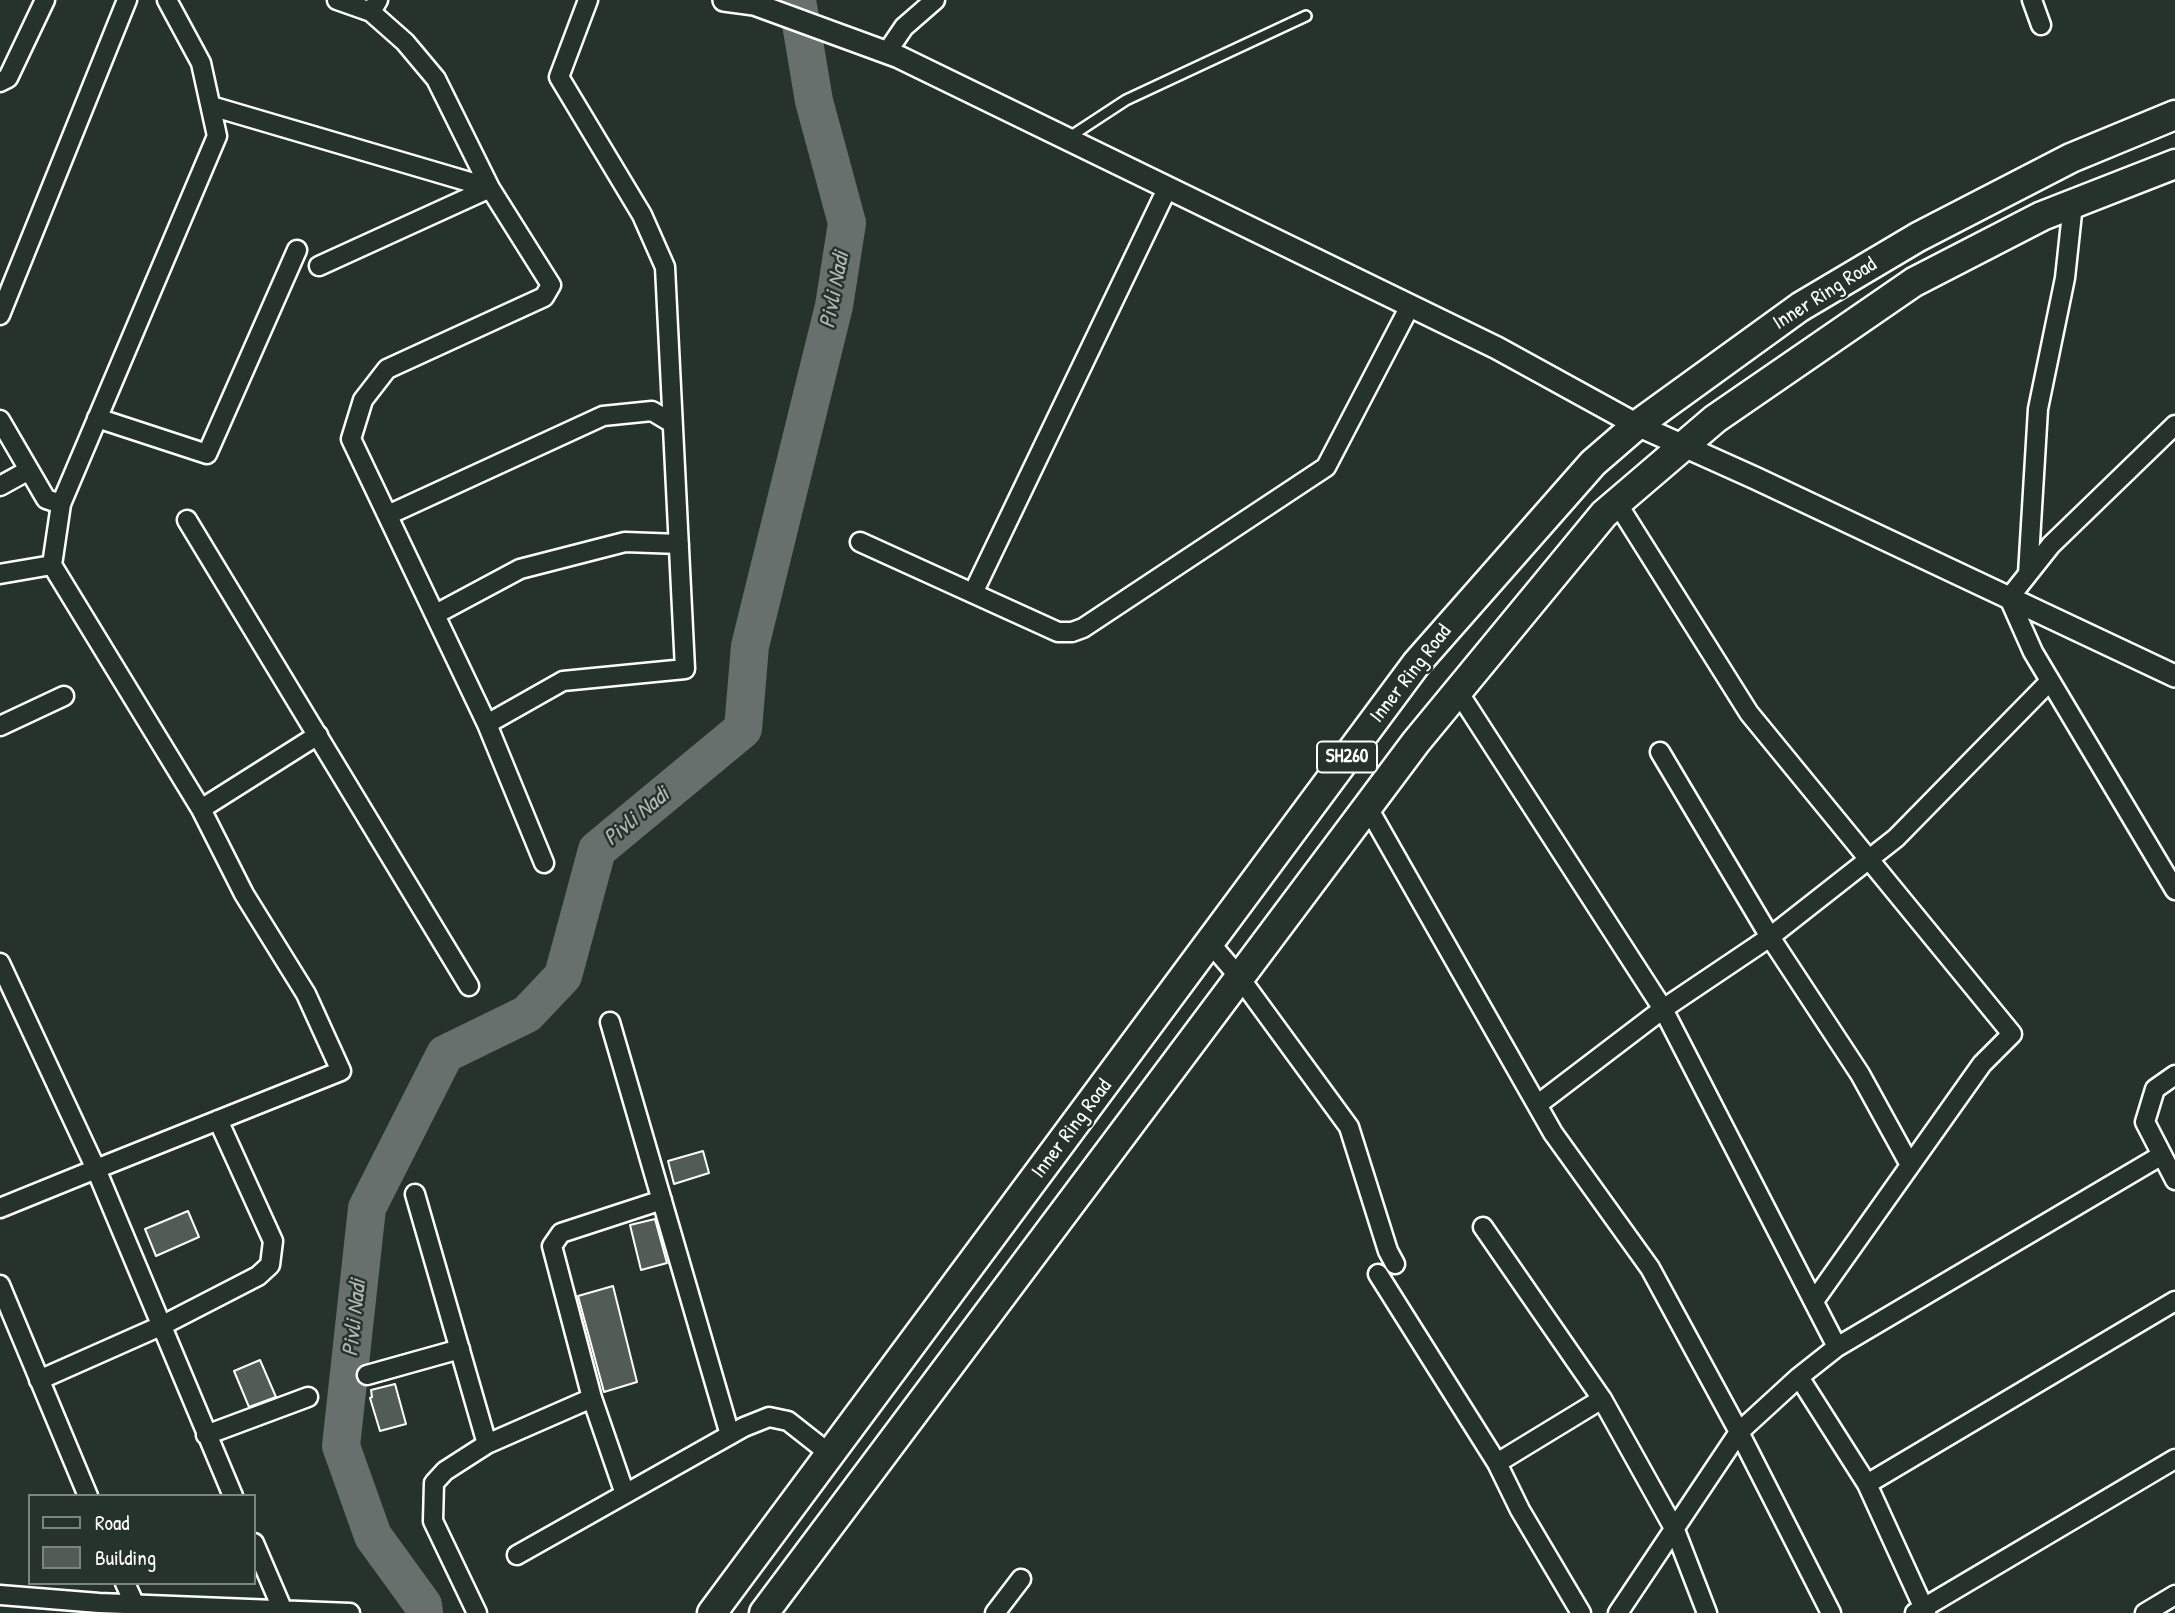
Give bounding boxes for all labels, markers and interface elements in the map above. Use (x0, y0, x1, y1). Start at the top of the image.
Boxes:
water label: Pivli Nadi (814, 249, 856, 331)
street label: Inner Ring Road (1768, 252, 1882, 336)
street label: Inner Ring Road (1365, 620, 1457, 728)
road number: SH260 (1317, 742, 1377, 772)
water label: Pivli Nadi (599, 782, 675, 852)
street label: Inner Ring Road (1027, 1074, 1117, 1184)
water label: Pivli Nadi (337, 1278, 373, 1358)
legend (28, 1494, 256, 1585)
text: Road (95, 1508, 129, 1537)
text: Building (95, 1543, 156, 1572)

